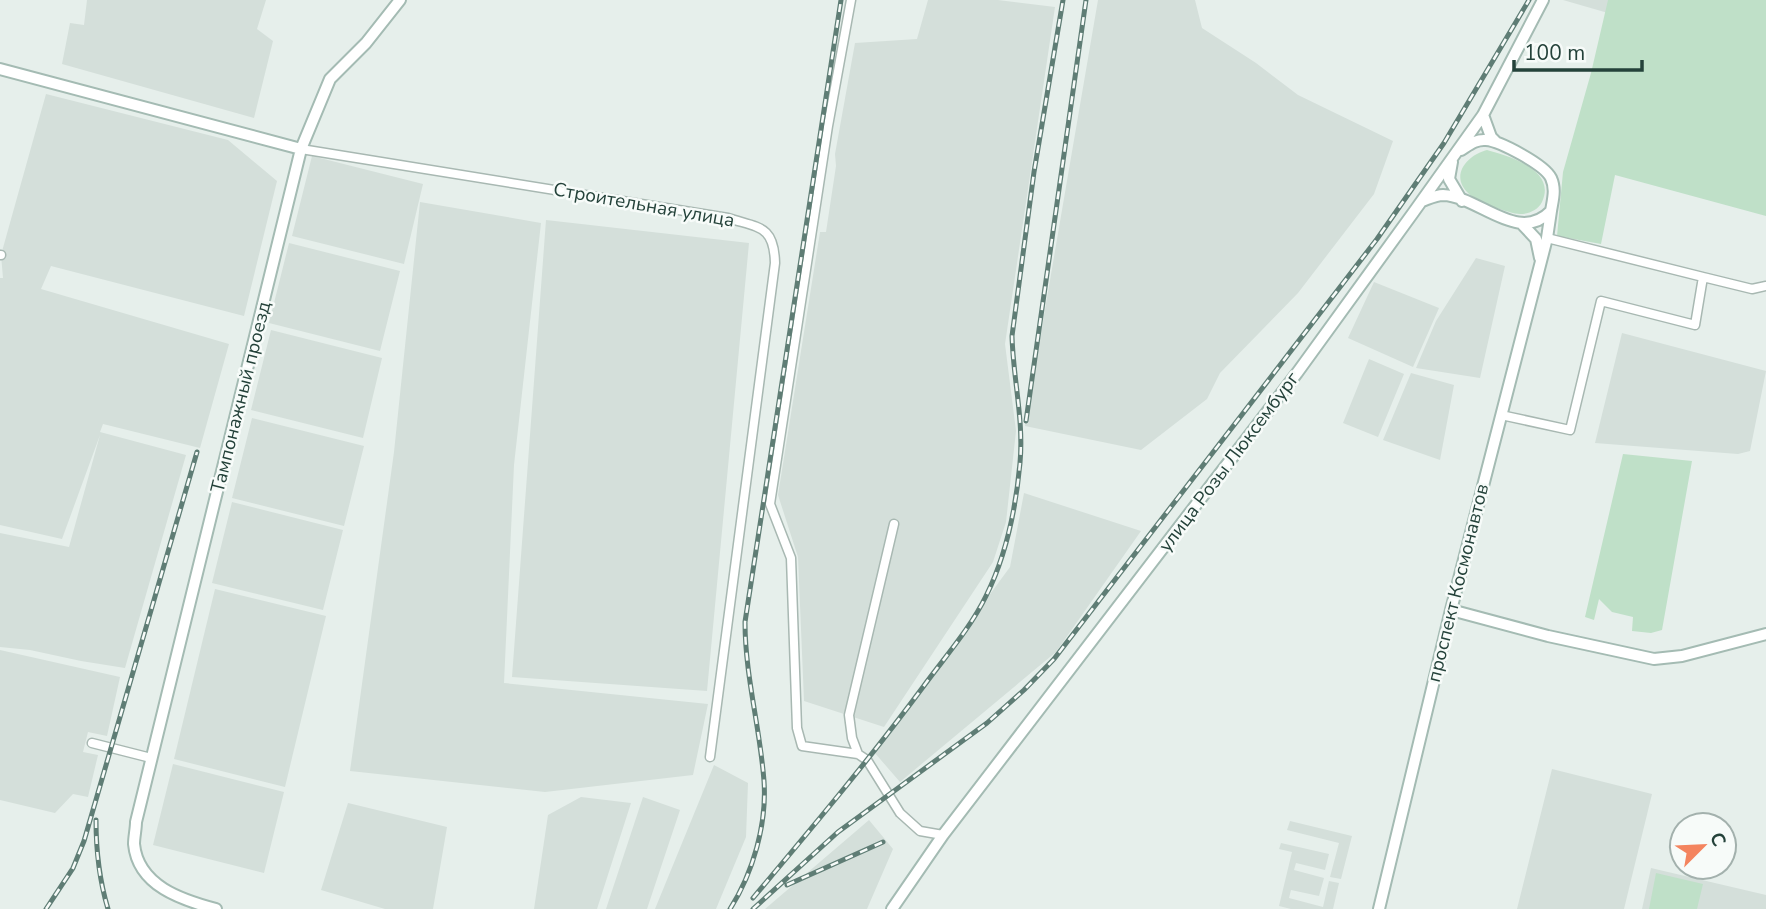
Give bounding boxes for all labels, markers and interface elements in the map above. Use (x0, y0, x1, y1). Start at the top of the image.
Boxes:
scale bar (1514, 28, 1642, 72)
text: 100 m (1524, 39, 1585, 67)
street label: Строительная улица (551, 176, 737, 234)
street label: Тампонажный проезд (205, 299, 277, 495)
street label: улица Розы Люксембург (1153, 367, 1305, 557)
street label: проспект Космонавтов (1421, 481, 1495, 685)
north arrow (1668, 811, 1738, 881)
text: С (1703, 828, 1732, 851)

